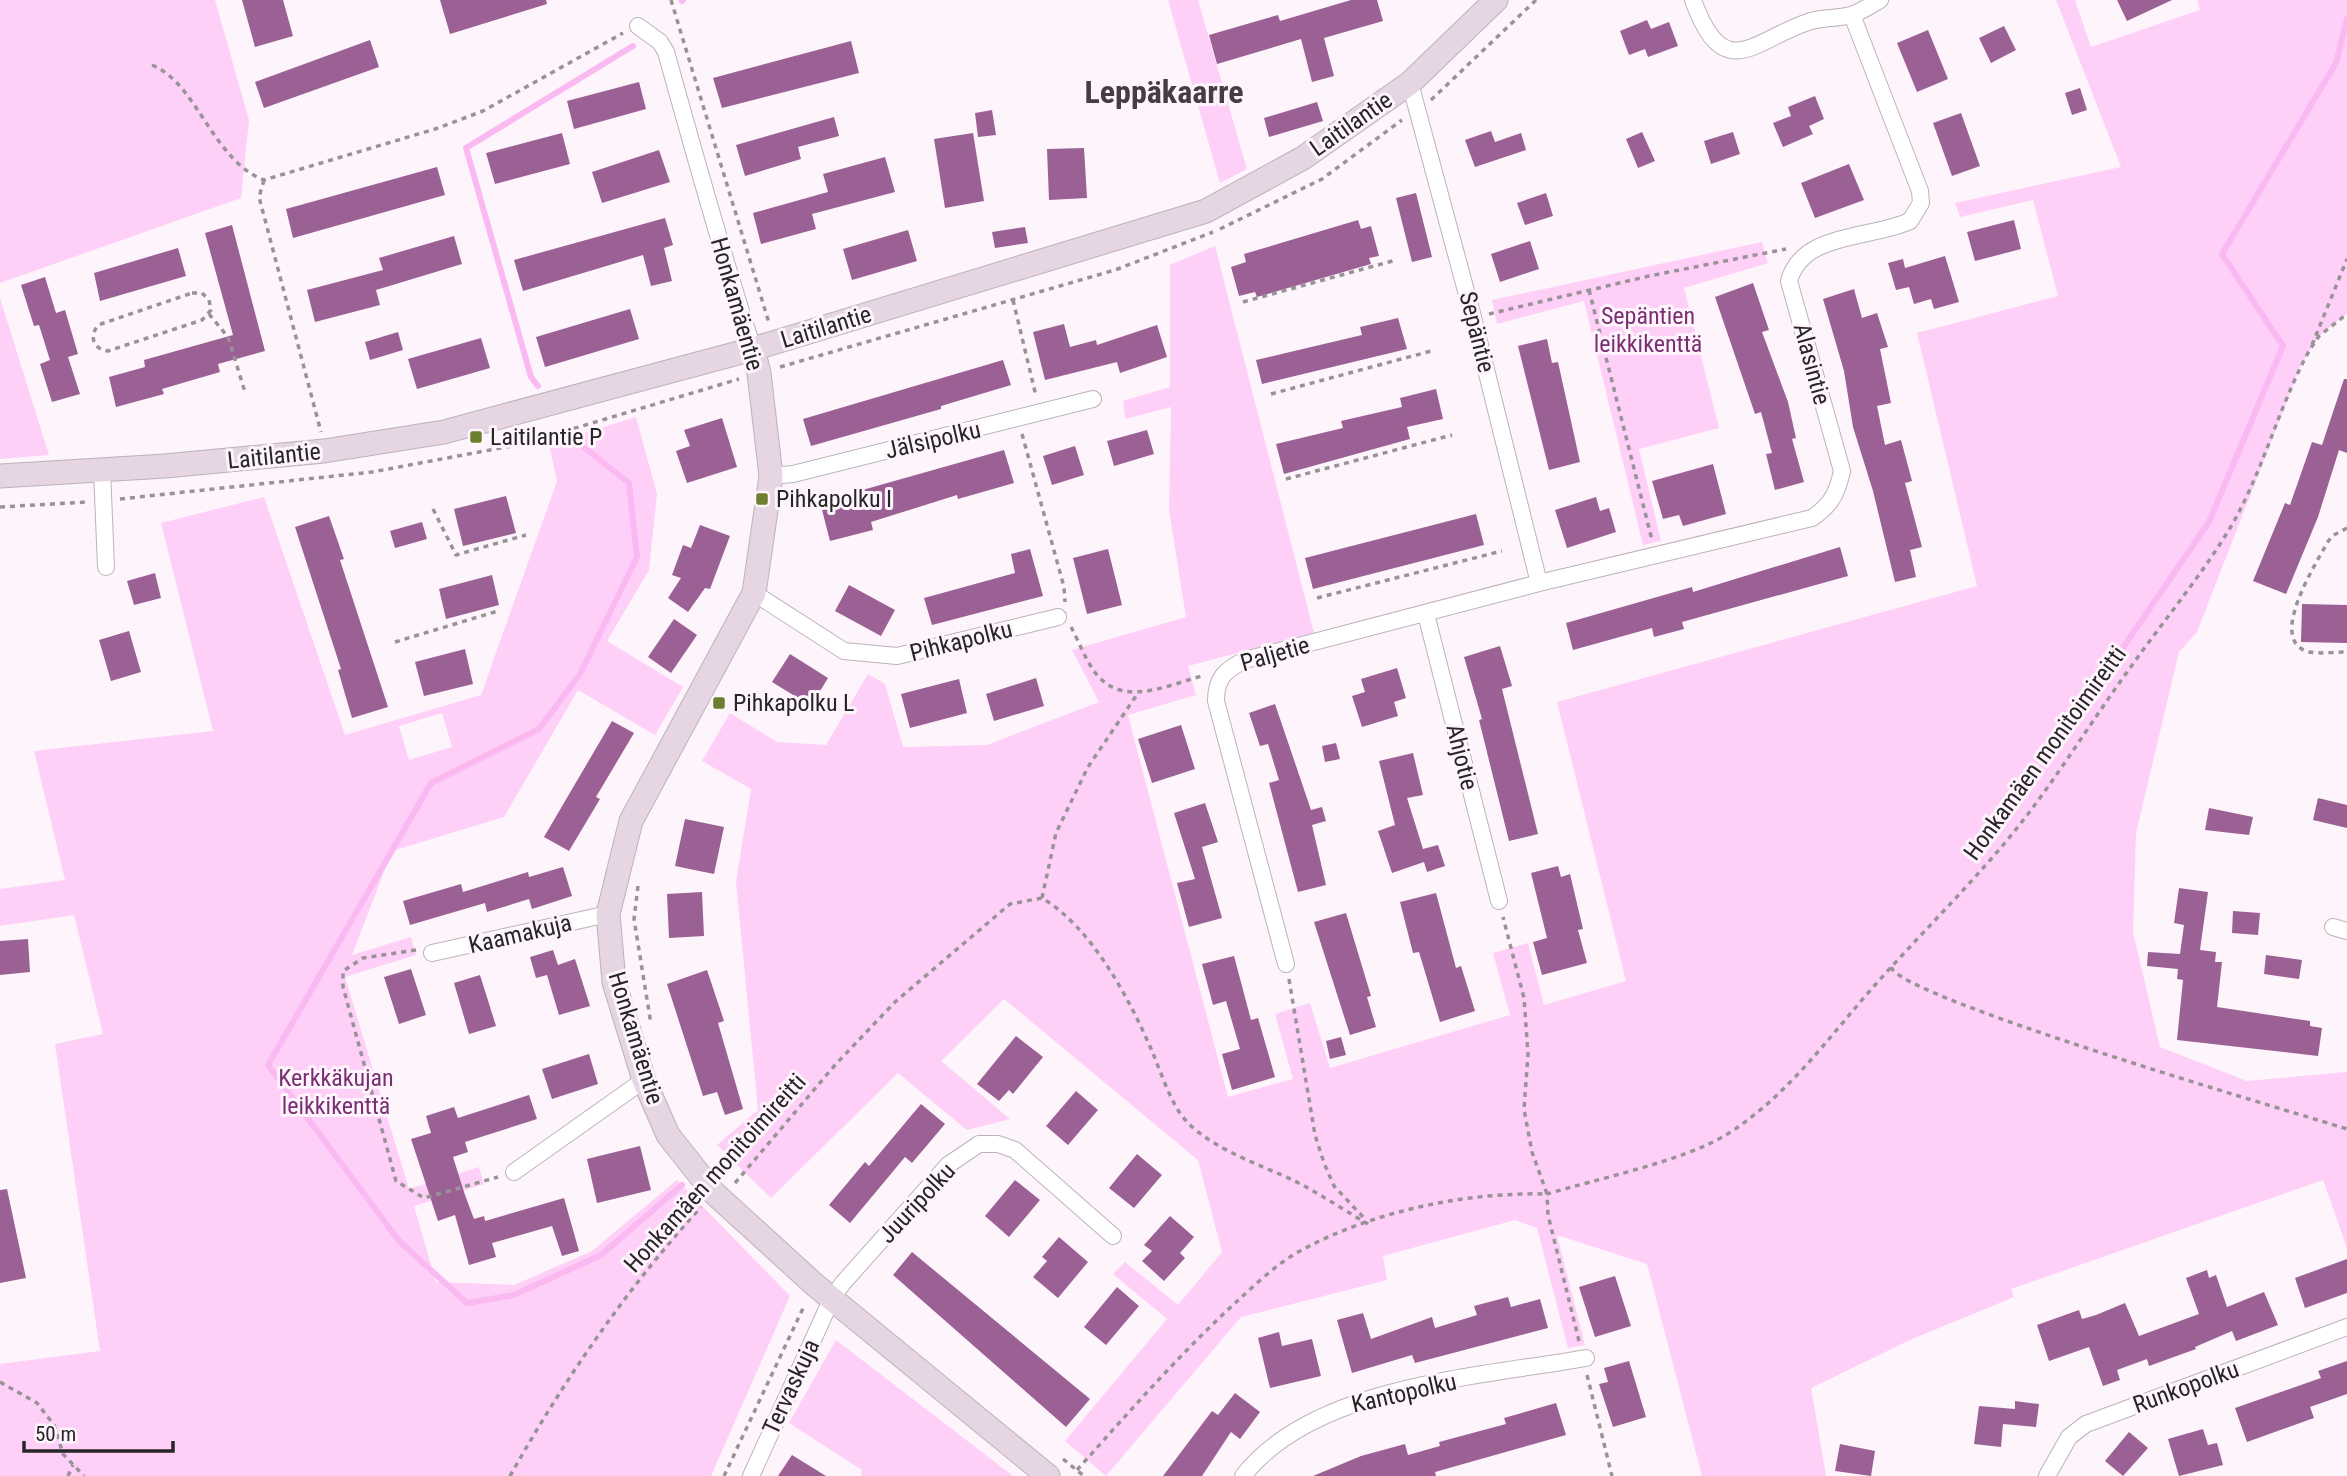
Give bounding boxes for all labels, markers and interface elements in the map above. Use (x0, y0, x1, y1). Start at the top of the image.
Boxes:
district label: Leppäkaarre (1084, 73, 1244, 111)
street label: Laitilantie (1305, 86, 1397, 162)
street label: Honkamäentie (705, 234, 769, 374)
street label: Sepäntie (1453, 289, 1501, 375)
street label: Laitilantie (777, 300, 875, 354)
park label: Sepäntien leikkikenttä (1594, 302, 1702, 358)
street label: Alasintie (1788, 320, 1836, 408)
street label: Jälsipolku (883, 415, 983, 465)
place label: Laitilantie P (490, 423, 602, 451)
marker: Laitilantie P (468, 429, 484, 445)
street label: Laitilantie (226, 437, 322, 475)
place label: Pihkapolku I (776, 485, 892, 513)
marker: Pihkapolku I (754, 491, 770, 507)
street label: Pihkapolku (907, 615, 1015, 667)
street label: Paljetie (1237, 631, 1313, 677)
street label: Honkamäen monitoimireitti (1958, 641, 2132, 865)
place label: Pihkapolku L (733, 689, 854, 717)
marker: Pihkapolku L (711, 695, 727, 711)
street label: Ahjotie (1440, 721, 1484, 793)
street label: Kaamakuja (466, 909, 574, 959)
street label: Honkamäentie (603, 968, 669, 1108)
park label: Kerkkäkujan leikkikenttä (278, 1064, 394, 1120)
street label: Honkamäen monitoimireitti (618, 1068, 812, 1278)
street label: Juuripolku (873, 1157, 961, 1249)
street label: Tervaskuja (757, 1335, 825, 1439)
street label: Runkopolku (2129, 1355, 2243, 1419)
street label: Kantopolku (1349, 1367, 1459, 1419)
scale bar (24, 1410, 173, 1454)
text: 50 m (35, 1422, 76, 1446)

